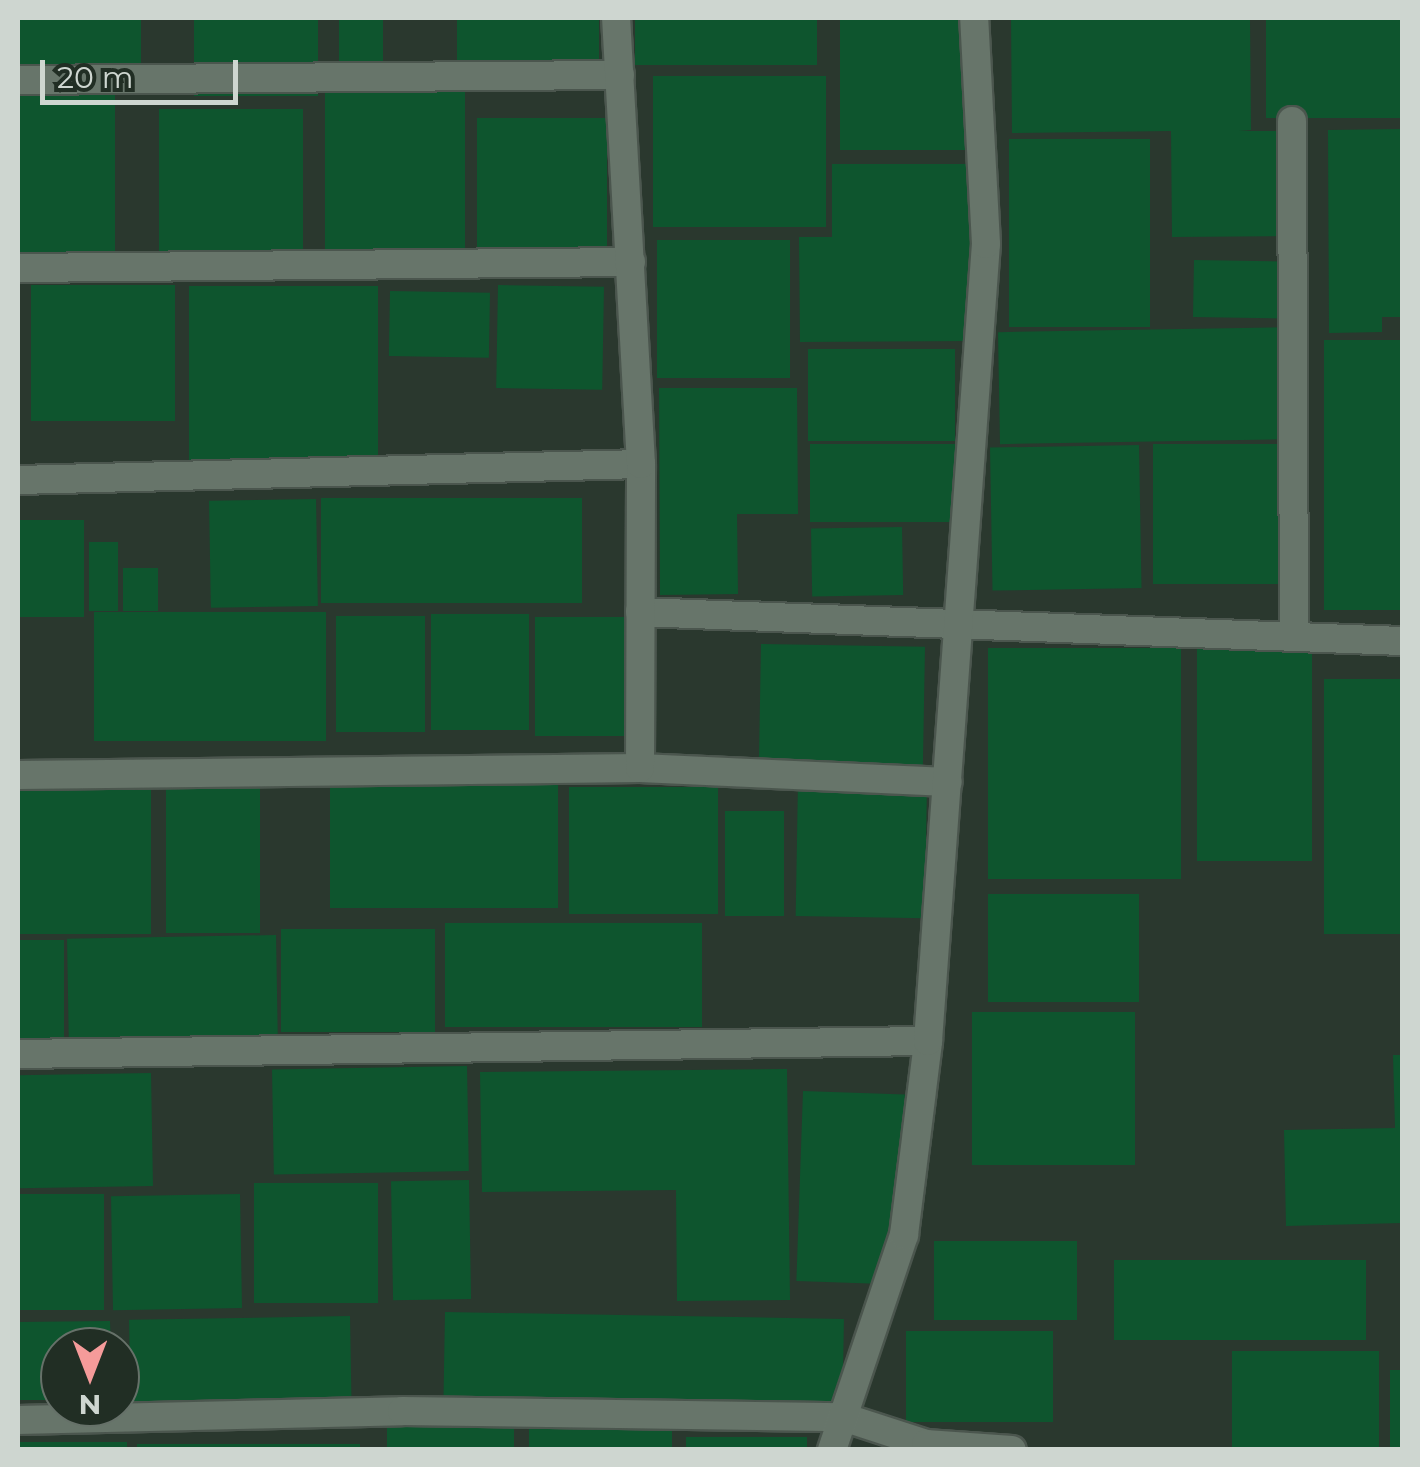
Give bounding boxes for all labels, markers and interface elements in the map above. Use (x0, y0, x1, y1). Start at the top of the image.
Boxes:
scale bar (45, 40, 242, 102)
text: 20 m (57, 59, 134, 96)
north arrow (40, 1327, 140, 1427)
text: N (79, 1388, 101, 1422)

